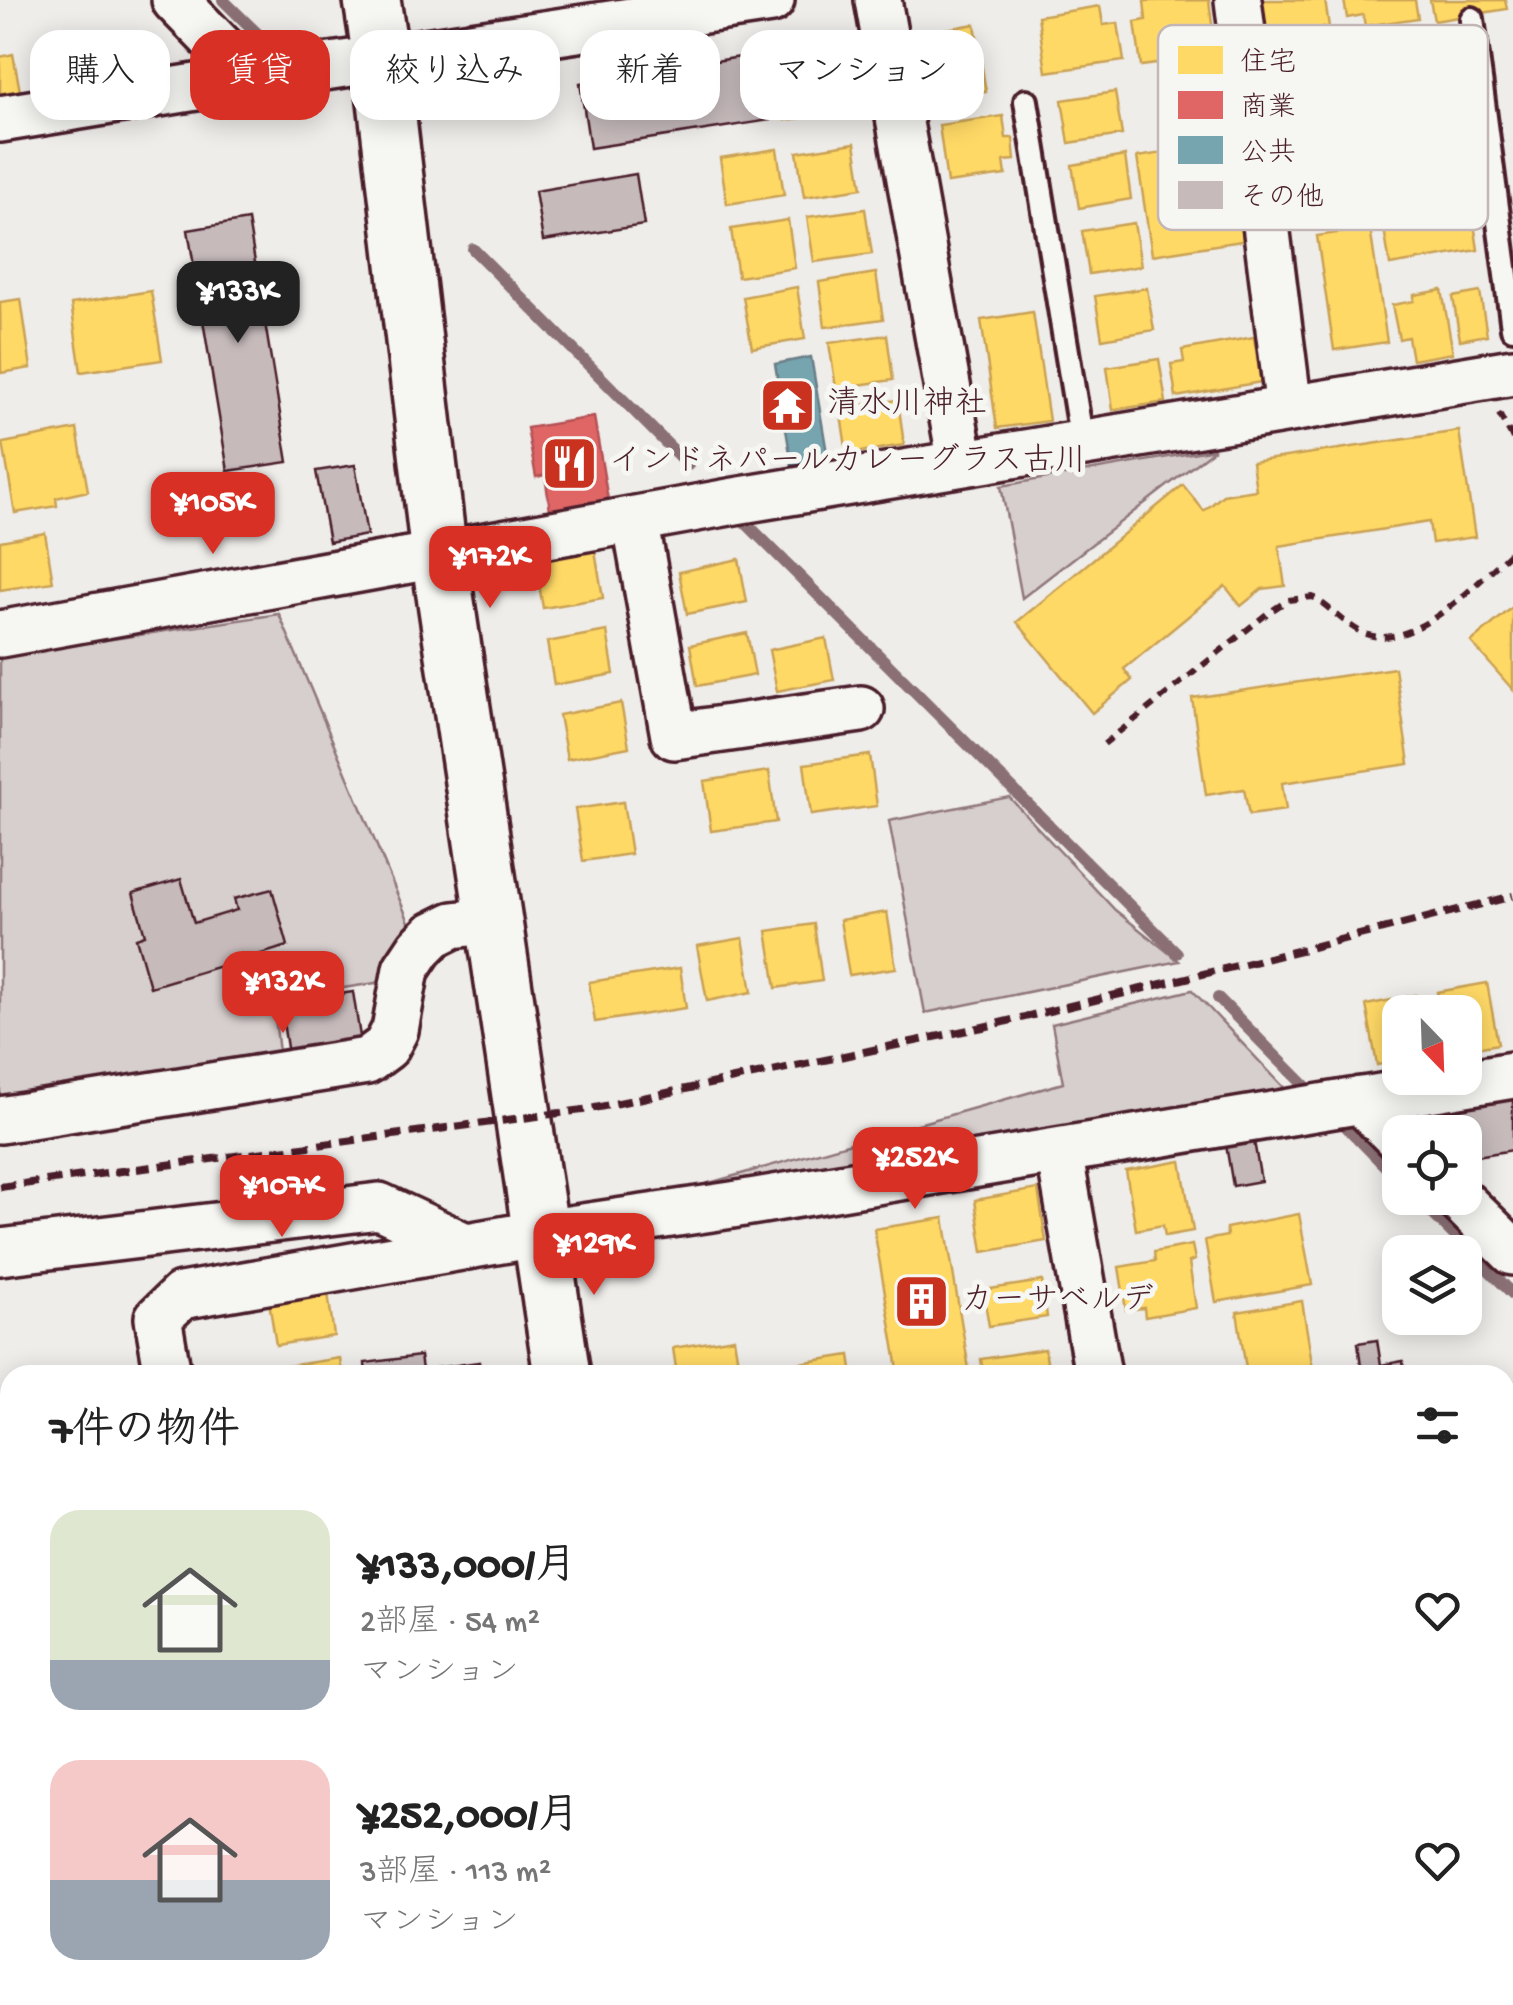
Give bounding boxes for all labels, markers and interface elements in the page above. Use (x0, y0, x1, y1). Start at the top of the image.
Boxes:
legend (1158, 25, 1488, 230)
chip: 購入 (30, 30, 170, 120)
chip: 賃貸 (190, 30, 330, 120)
chip: 絞り込み (350, 30, 560, 120)
chip: 新着 (580, 30, 720, 120)
chip: マンション (740, 30, 984, 120)
text: 住宅 (1240, 47, 1296, 81)
text: 商業 (1240, 92, 1296, 126)
text: 公共 (1240, 137, 1296, 171)
text: その他 (1240, 183, 1324, 216)
pin: ¥133K (168, 261, 308, 346)
text: ¥133K (199, 274, 277, 312)
temple icon: 清水川神社 (758, 376, 818, 436)
place label: 清水川神社 (827, 385, 987, 425)
restaurant icon: インドネパールカレーグラス古川 (540, 433, 600, 493)
place label: インドネパールカレーグラス古川 (609, 443, 1086, 482)
pin: ¥105K (143, 472, 283, 557)
text: ¥105K (173, 485, 253, 523)
pin: ¥172K (420, 526, 560, 611)
text: ¥172K (451, 539, 529, 577)
pin: ¥132K (213, 951, 353, 1036)
text: ¥132K (244, 964, 322, 1002)
north arrow (1382, 995, 1482, 1095)
map controls (1382, 995, 1482, 1335)
button: locate (1382, 1115, 1482, 1215)
pin: ¥252K (845, 1127, 985, 1212)
text: ¥252K (875, 1140, 955, 1178)
pin: ¥107K (212, 1155, 352, 1240)
text: ¥107K (242, 1168, 322, 1206)
pin: ¥129K (524, 1213, 664, 1298)
text: ¥129K (555, 1226, 633, 1264)
button: layers (1382, 1235, 1482, 1335)
building icon: カーサベルデ (892, 1272, 952, 1332)
place label: カーサベルデ (961, 1283, 1154, 1321)
icon: filters (1410, 1398, 1465, 1453)
text: 7件の物件 (50, 1409, 240, 1458)
text: ¥133,000/月 (360, 1544, 577, 1593)
icon: home (130, 1550, 250, 1670)
icon: heart (1410, 1583, 1465, 1638)
text: 2部屋 · 54 m² (360, 1605, 540, 1643)
text: マンション (360, 1655, 519, 1693)
text: ¥252,000/月 (360, 1794, 580, 1843)
icon: home (130, 1800, 250, 1920)
icon: heart (1410, 1833, 1465, 1888)
text: 3部屋 · 113 m² (360, 1855, 551, 1893)
text: マンション (360, 1905, 519, 1943)

